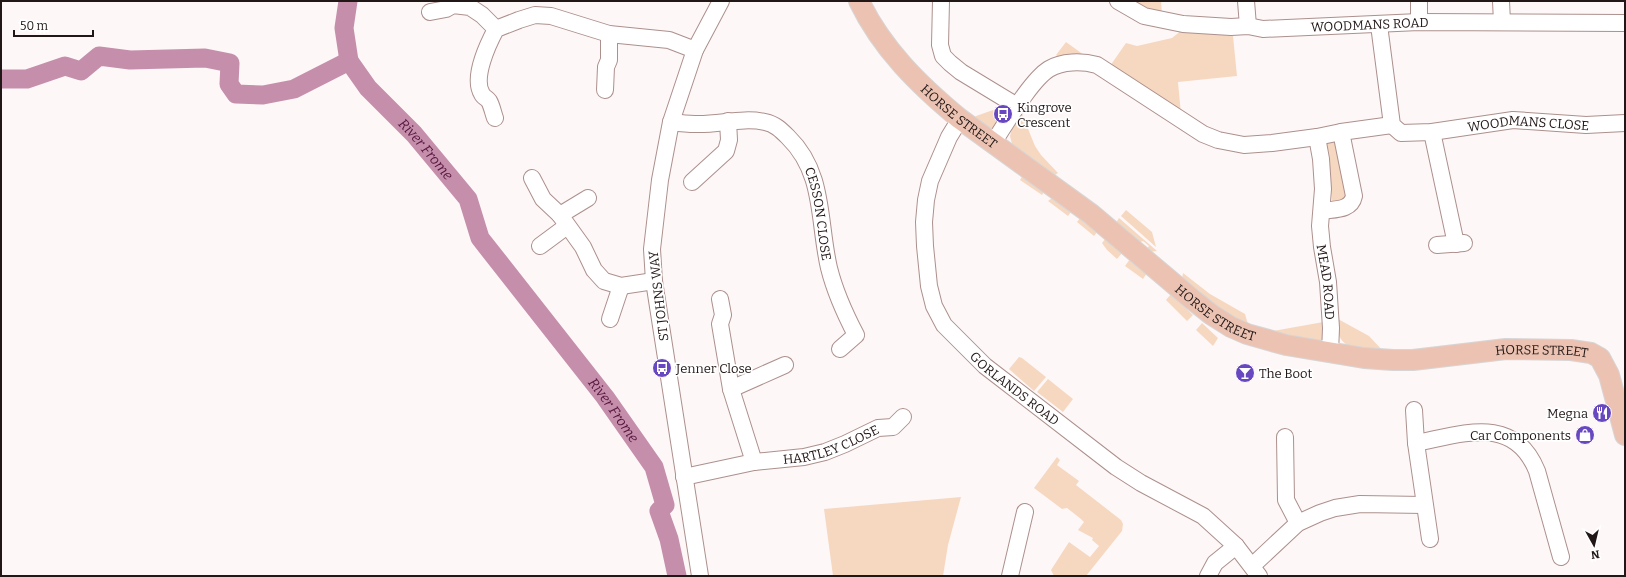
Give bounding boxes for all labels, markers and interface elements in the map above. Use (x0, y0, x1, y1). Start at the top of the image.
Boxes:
scale bar (14, 12, 93, 38)
street label: WOODMANS ROAD (1310, 15, 1429, 35)
text: 50 m (20, 19, 49, 33)
street label: HORSE STREET (918, 81, 1000, 152)
place label: Kingrove Crescent (1017, 100, 1072, 130)
bus stop icon: Kingrove Crescent (992, 103, 1014, 125)
street label: WOODMANS CLOSE (1467, 113, 1590, 135)
water label: River Frome (395, 115, 457, 184)
street label: CESSON CLOSE (802, 165, 834, 262)
street label: MEAD ROAD (1314, 243, 1337, 320)
street label: ST JOHNS WAY (645, 249, 671, 342)
street label: HORSE STREET (1172, 281, 1258, 344)
street label: HORSE STREET (1494, 342, 1590, 361)
street label: GORLANDS ROAD (967, 349, 1062, 428)
bus stop icon: Jenner Close (651, 357, 673, 379)
place label: Jenner Close (675, 361, 752, 376)
bar icon: The Boot (1234, 362, 1256, 384)
place label: The Boot (1259, 366, 1312, 381)
water label: River Frome (584, 375, 642, 446)
restaurant icon: Megna (1591, 402, 1613, 424)
place label: Megna (1547, 406, 1588, 421)
street label: HARTLEY CLOSE (782, 422, 881, 467)
shop icon: Car Components (1574, 424, 1596, 446)
place label: Car Components (1470, 428, 1571, 443)
north arrow (1574, 525, 1614, 565)
text: N (1590, 547, 1600, 562)

